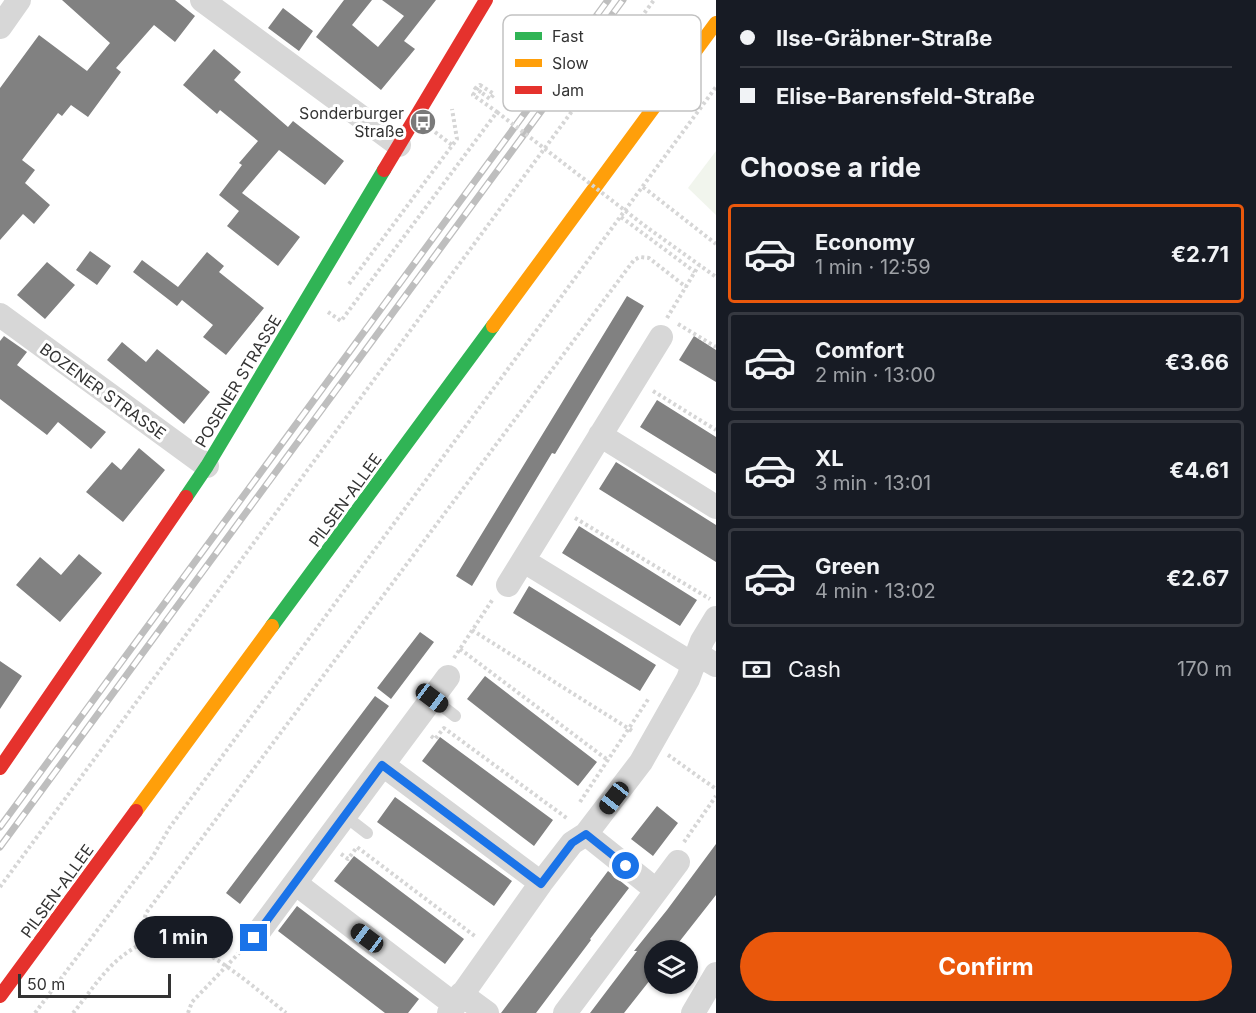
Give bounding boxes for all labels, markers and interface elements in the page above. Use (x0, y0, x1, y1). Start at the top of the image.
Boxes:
legend (503, 15, 701, 111)
text: Ilse-Gräbner-Straße (776, 25, 992, 51)
text: Fast (552, 26, 584, 46)
text: Slow (552, 53, 589, 73)
text: Jam (552, 80, 584, 100)
text: Elise-Barensfeld-Straße (776, 83, 1035, 109)
place label: Sonderburger Straße (299, 103, 404, 141)
bus stop icon: Sonderburger Straße (408, 107, 438, 137)
text: Choose a ride (740, 151, 921, 184)
icon: car (743, 227, 797, 281)
text: Economy (815, 229, 915, 255)
text: €2.71 (1171, 241, 1229, 267)
text: 1 min · 12:59 (815, 255, 931, 279)
street label: POSENER STRASSE (191, 311, 285, 451)
icon: car (743, 335, 797, 389)
text: Comfort (815, 337, 904, 363)
street label: BOZENER STRASSE (36, 339, 170, 443)
text: €3.66 (1165, 349, 1229, 375)
text: 2 min · 13:00 (815, 363, 936, 387)
icon: car (743, 443, 797, 497)
text: XL (815, 445, 844, 471)
street label: PILSEN-ALLEE (304, 449, 386, 551)
text: €4.61 (1169, 457, 1229, 483)
text: 3 min · 13:01 (815, 471, 931, 495)
icon: car (743, 551, 797, 605)
text: Green (815, 553, 880, 579)
text: €2.67 (1166, 565, 1229, 591)
text: 4 min · 13:02 (815, 579, 936, 603)
icon: cash (740, 653, 773, 686)
text: Cash (788, 656, 841, 682)
text: 170 m (1177, 657, 1232, 681)
car (412, 680, 452, 716)
car (596, 778, 632, 818)
street label: PILSEN-ALLEE (16, 840, 98, 942)
route start (612, 852, 639, 879)
callout: 1 min (134, 917, 233, 959)
car (347, 920, 387, 956)
route end (240, 924, 267, 951)
text: 1 min (159, 925, 208, 949)
button: Confirm (740, 932, 1232, 1001)
map controls (644, 940, 698, 994)
button: layers (644, 940, 698, 994)
scale bar (18, 971, 171, 998)
text: 50 m (27, 974, 65, 994)

